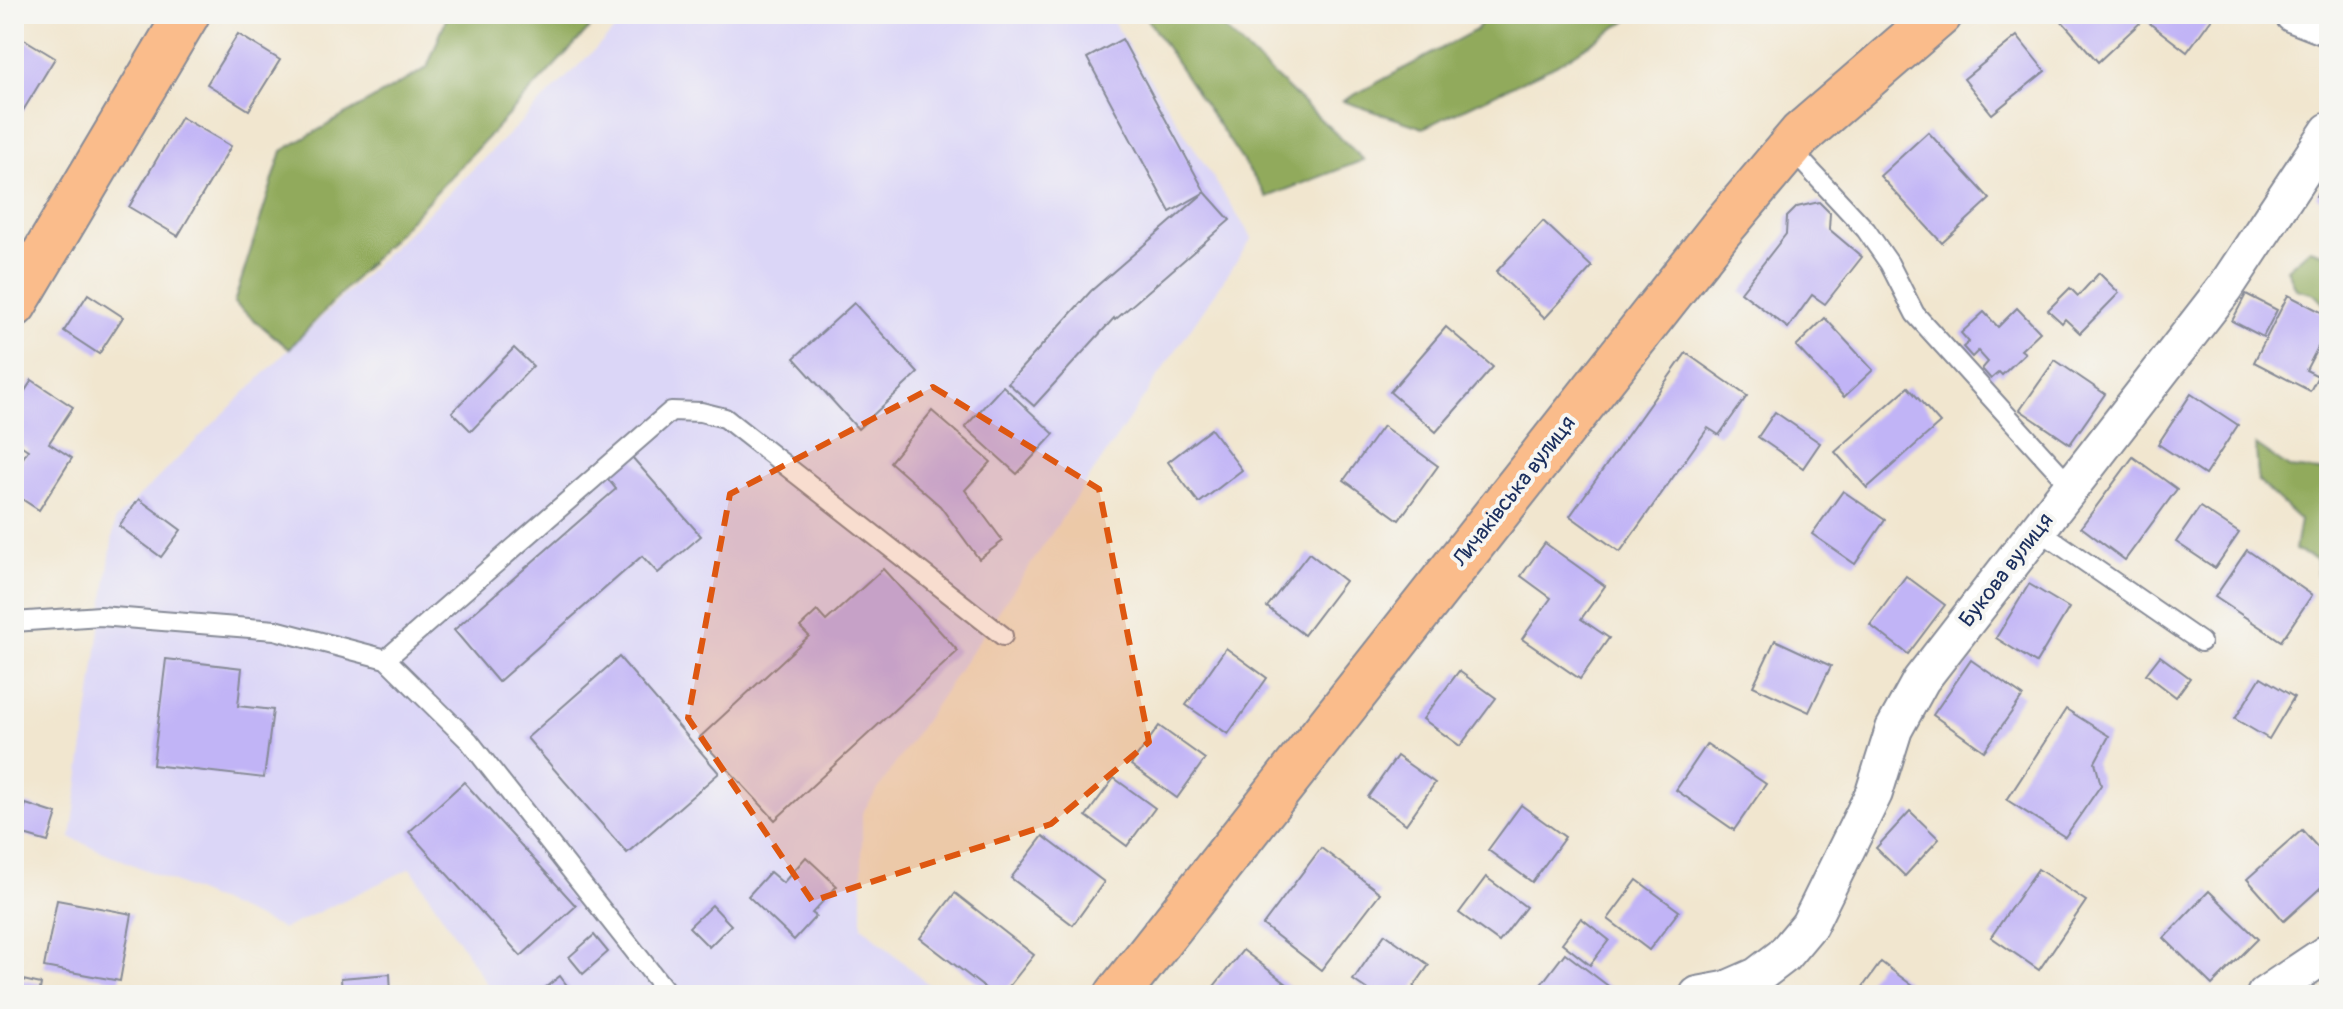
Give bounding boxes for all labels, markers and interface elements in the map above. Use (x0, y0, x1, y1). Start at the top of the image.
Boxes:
street label: Личаківська вулиця (1446, 410, 1582, 573)
street label: Букова вулиця (1953, 507, 2059, 633)

